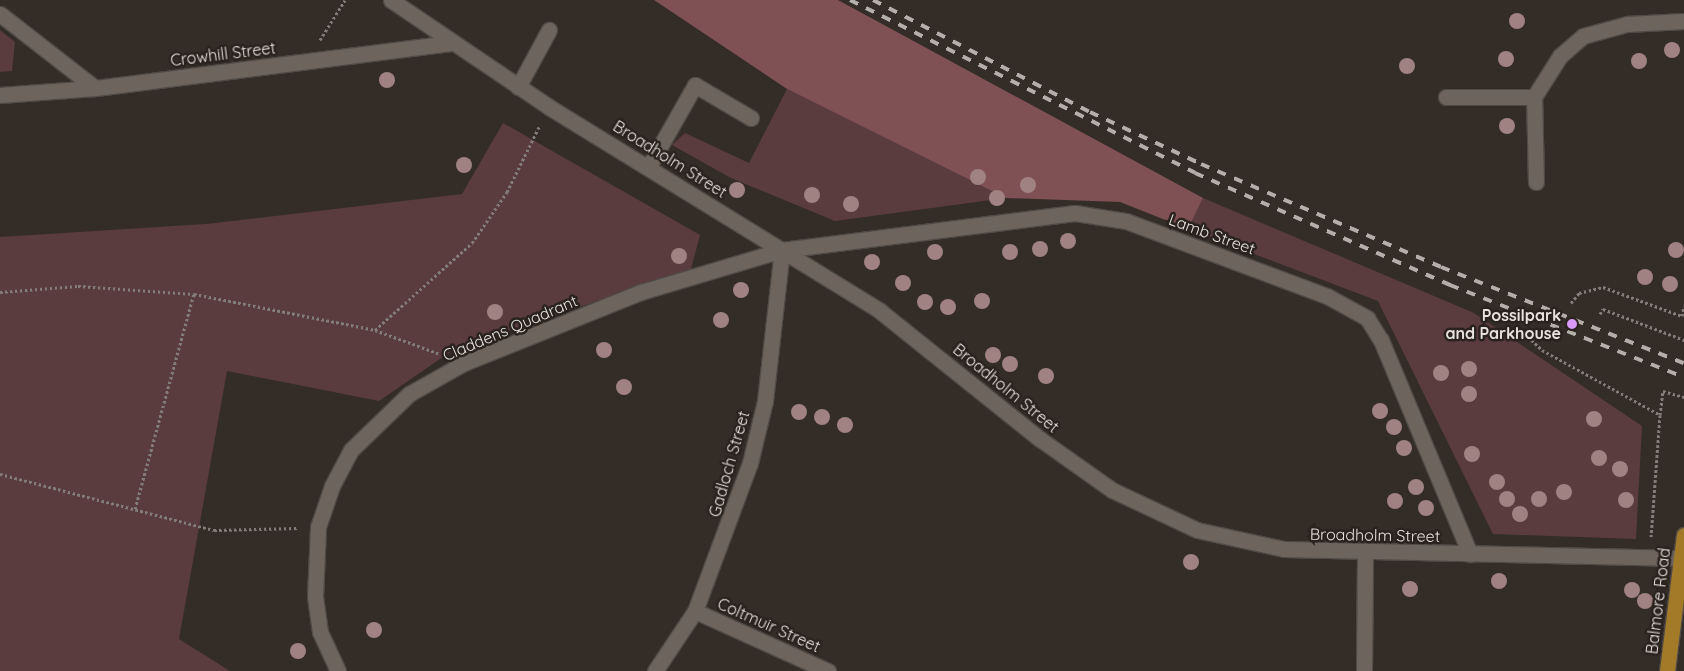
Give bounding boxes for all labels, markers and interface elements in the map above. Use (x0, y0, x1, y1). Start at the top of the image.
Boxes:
street label: Crowhill Street (169, 38, 277, 70)
street label: Broadholm Street (610, 116, 730, 202)
street label: Lamb Street (1166, 209, 1258, 259)
street label: Claddens Quadrant (440, 291, 580, 365)
place label: Possilpark and Parkhouse (1445, 305, 1561, 343)
marker: Possilpark and Parkhouse (1565, 317, 1579, 331)
street label: Broadholm Street (949, 340, 1063, 436)
street label: Gadloch Street (705, 409, 753, 519)
street label: Broadholm Street (1310, 524, 1440, 546)
street label: Balmore Road (1642, 547, 1674, 655)
street label: Coltmuir Street (715, 594, 823, 656)

